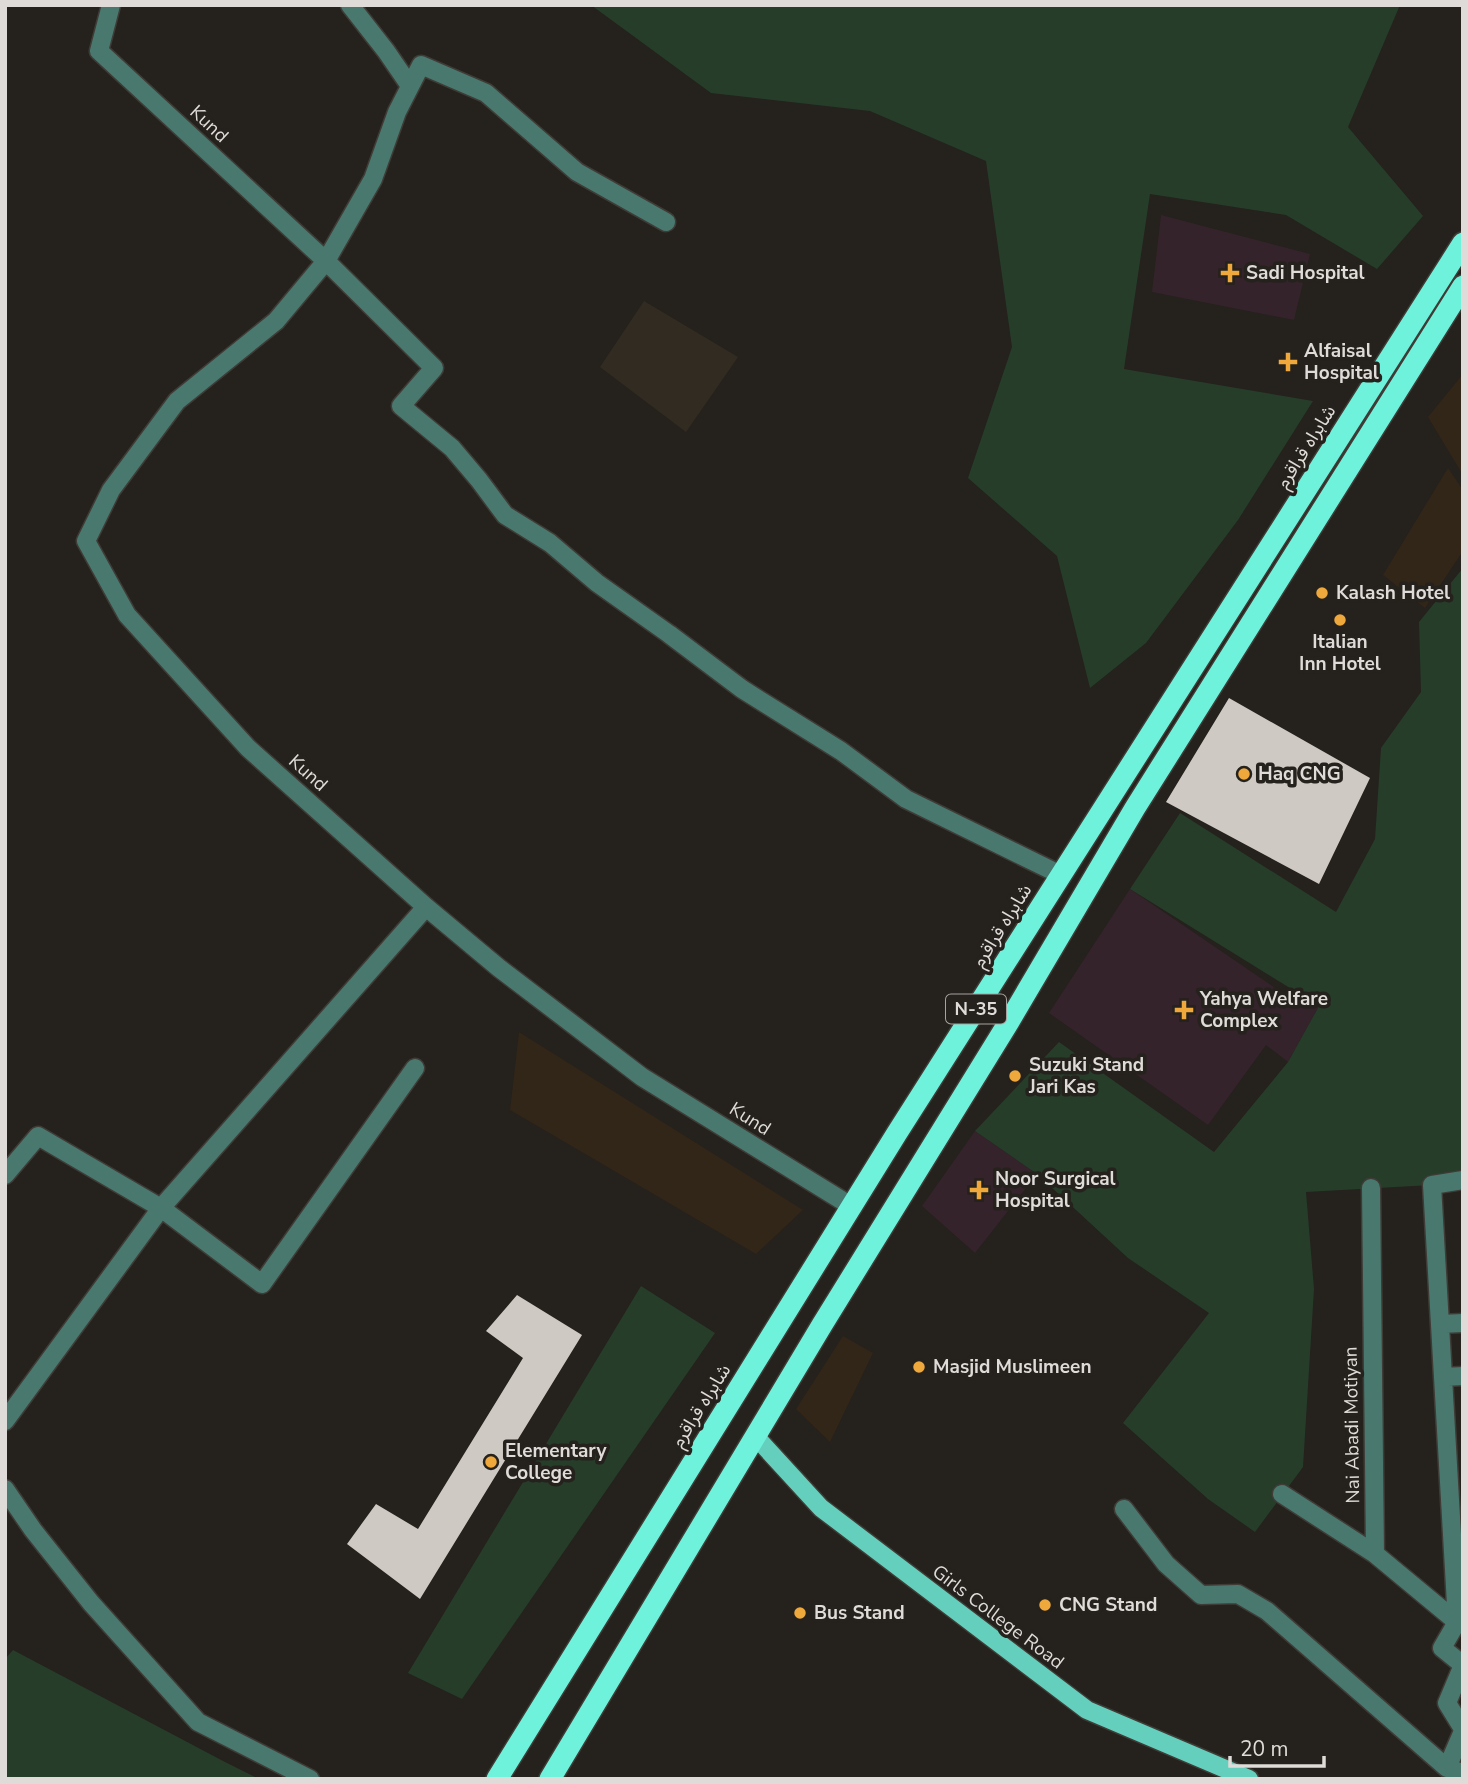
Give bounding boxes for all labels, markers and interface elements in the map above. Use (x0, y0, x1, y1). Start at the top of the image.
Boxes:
street label: Kund (184, 99, 234, 149)
place label: Sadi Hospital (1246, 260, 1365, 286)
marker: Sadi Hospital (1220, 263, 1240, 283)
place label: Alfaisal Hospital (1304, 338, 1379, 386)
marker: Alfaisal Hospital (1278, 352, 1298, 372)
street label: شاہراہ قراقرم (1270, 400, 1343, 494)
place label: Kalash Hotel (1336, 580, 1450, 606)
marker: Kalash Hotel (1314, 585, 1330, 601)
marker: Italian Inn Hotel (1332, 612, 1348, 628)
place label: Italian Inn Hotel (1299, 629, 1381, 677)
street label: Kund (283, 749, 333, 797)
place label: Haq CNG (1258, 761, 1341, 787)
marker: Haq CNG (1236, 766, 1252, 782)
street label: شاہراہ قراقرم (966, 879, 1039, 973)
place label: Yahya Welfare Complex (1199, 986, 1328, 1034)
road number: N-35 (946, 994, 1006, 1024)
marker: Yahya Welfare Complex (1174, 1000, 1194, 1020)
place label: Suzuki Stand Jari Kas (1028, 1052, 1144, 1100)
marker: Suzuki Stand Jari Kas (1007, 1068, 1023, 1084)
street label: Kund (724, 1096, 776, 1142)
place label: Noor Surgical Hospital (995, 1166, 1116, 1214)
marker: Noor Surgical Hospital (969, 1180, 989, 1200)
street label: Nai Abadi Motiyan (1338, 1346, 1366, 1504)
place label: Masjid Muslimeen (933, 1354, 1092, 1380)
street label: شاہراہ قراقرم (665, 1359, 738, 1453)
marker: Masjid Muslimeen (911, 1359, 927, 1375)
place label: Elementary College (505, 1438, 607, 1486)
marker: Elementary College (483, 1454, 499, 1470)
street label: Girls College Road (927, 1559, 1069, 1675)
place label: CNG Stand (1059, 1592, 1157, 1618)
marker: CNG Stand (1037, 1597, 1053, 1613)
place label: Bus Stand (814, 1600, 905, 1626)
marker: Bus Stand (792, 1605, 808, 1621)
scale bar (1230, 1724, 1324, 1768)
text: 20 m (1240, 1735, 1289, 1763)

